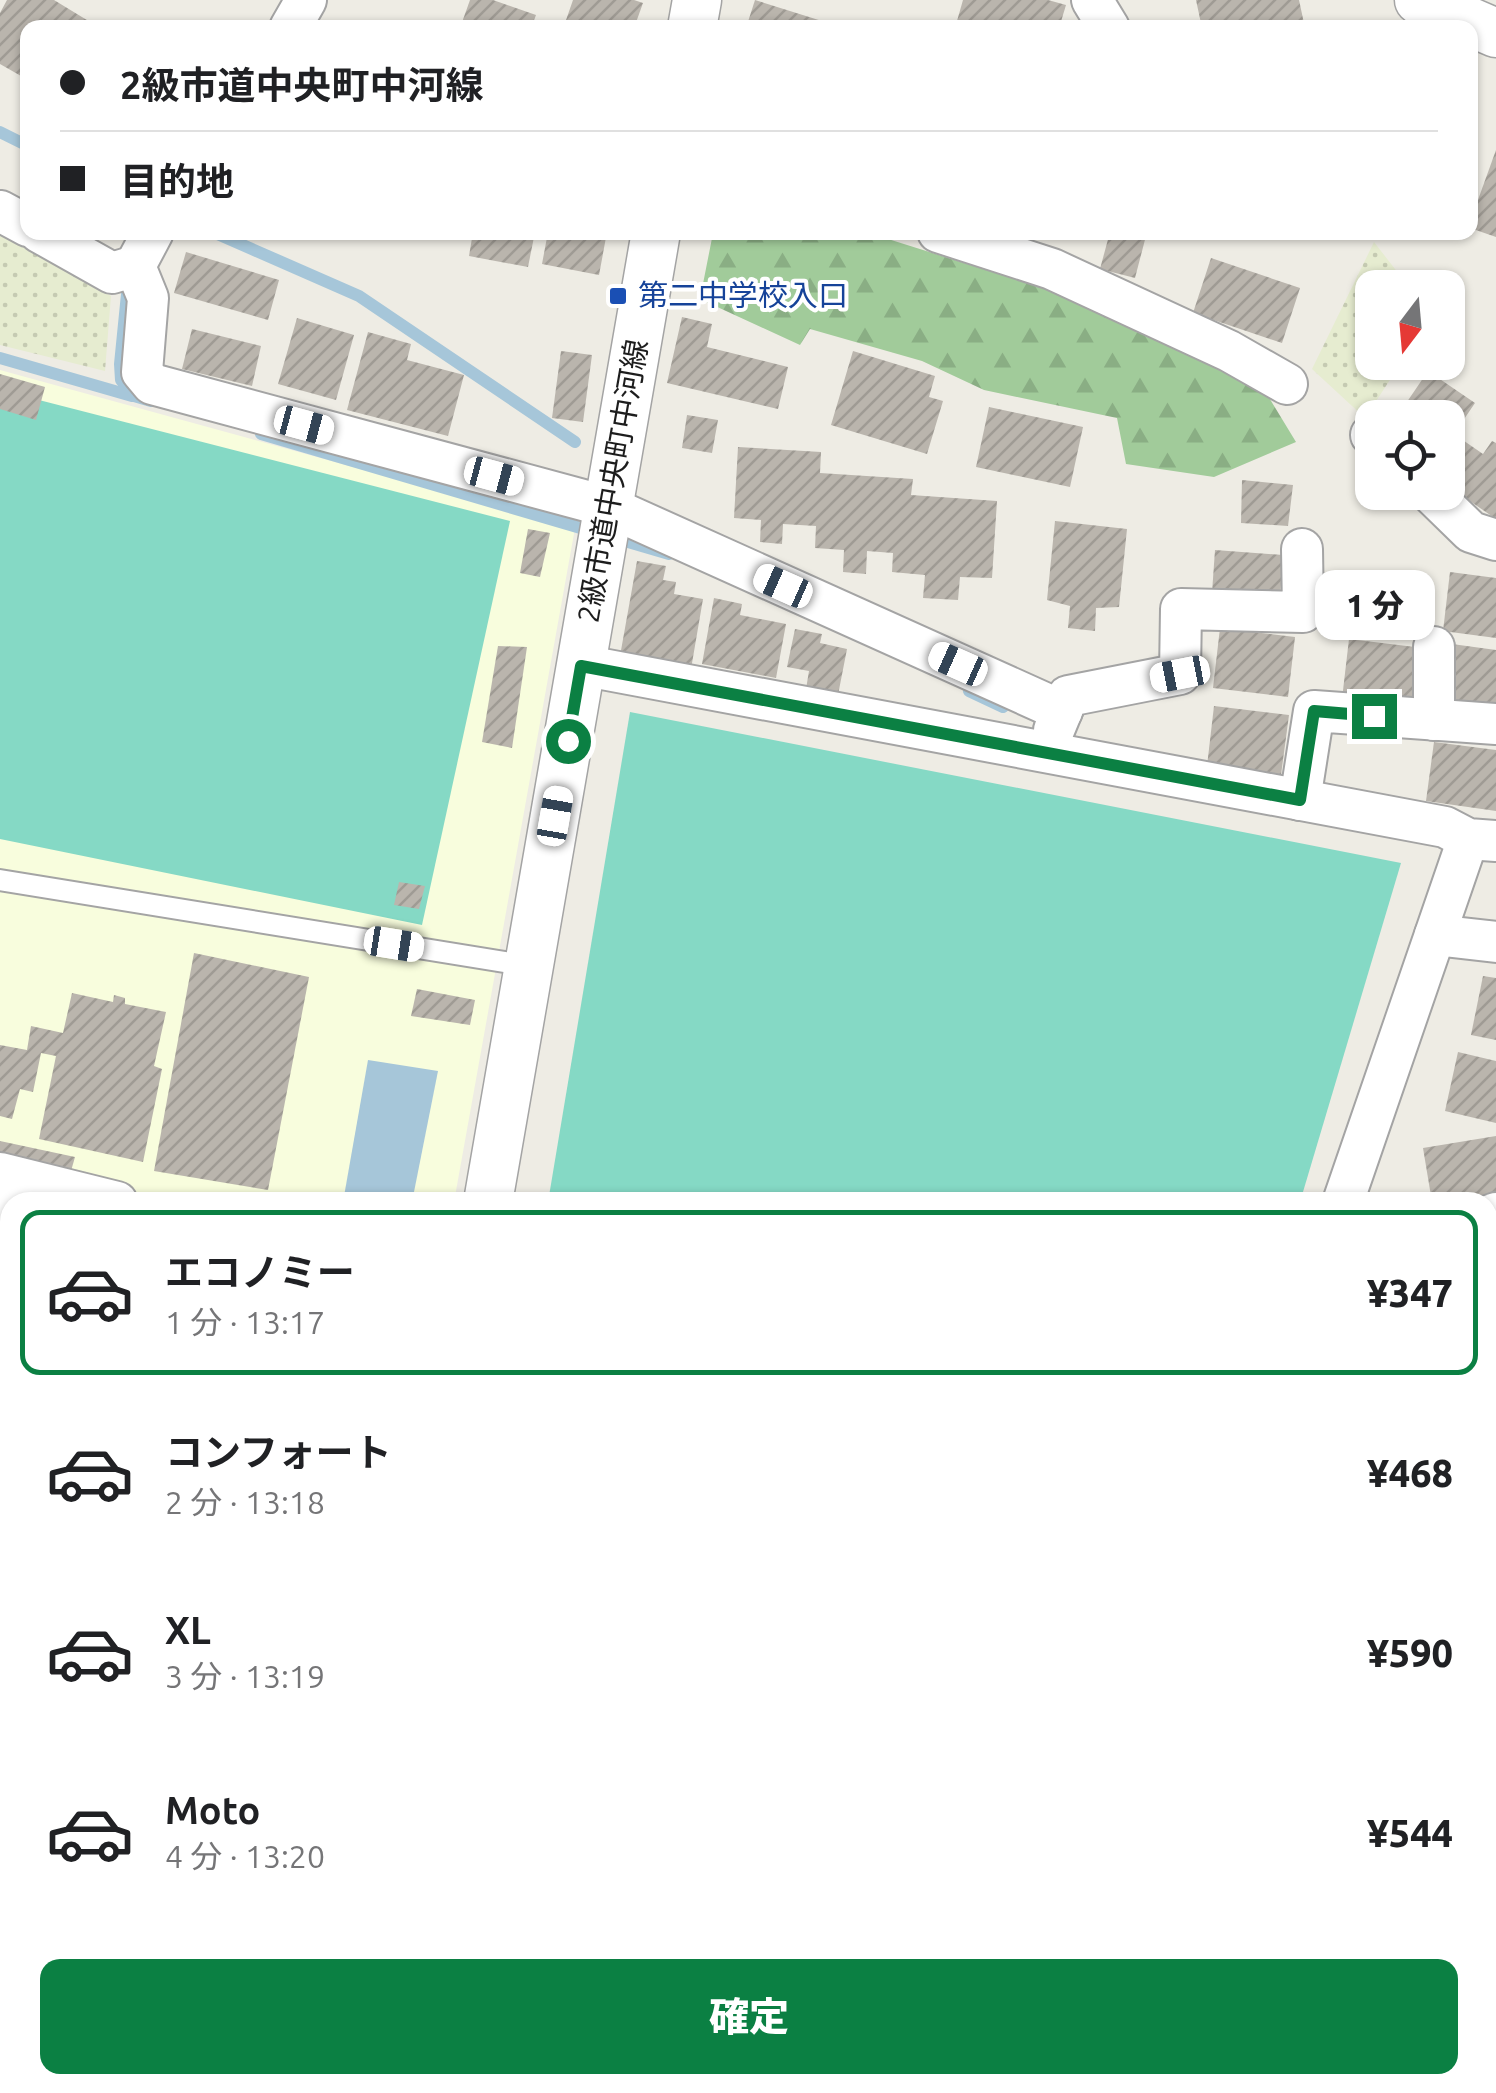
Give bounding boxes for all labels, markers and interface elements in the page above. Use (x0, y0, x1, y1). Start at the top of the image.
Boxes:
text: 2級市道中央町中河線 (120, 64, 483, 106)
text: 目的地 (120, 160, 234, 202)
north arrow (1355, 270, 1465, 380)
map controls (1355, 270, 1465, 510)
place label: 第二中学校入口 (638, 278, 848, 312)
marker: 第二中学校入口 (607, 285, 629, 307)
street label: 2級市道中央町中河線 (570, 337, 654, 625)
button: locate (1355, 400, 1465, 510)
car (271, 403, 337, 447)
car (461, 454, 527, 498)
car (749, 560, 817, 612)
callout: 1 分 (1314, 571, 1434, 641)
text: 1 分 (1346, 587, 1404, 623)
car (924, 638, 992, 690)
car (1148, 654, 1212, 694)
route end (1352, 694, 1397, 739)
route start (546, 719, 591, 764)
car (535, 784, 575, 848)
car (362, 924, 426, 964)
icon: car (45, 1248, 135, 1338)
text: エコノミー (165, 1251, 355, 1293)
text: ¥347 (1367, 1272, 1453, 1314)
text: 1 分 · 13:17 (165, 1304, 325, 1340)
icon: car (45, 1428, 135, 1518)
text: コンフォート (165, 1431, 392, 1473)
text: ¥468 (1367, 1452, 1453, 1494)
text: 2 分 · 13:18 (165, 1484, 325, 1520)
icon: car (45, 1608, 135, 1698)
text: XL (165, 1609, 211, 1651)
text: ¥590 (1367, 1632, 1453, 1674)
text: 3 分 · 13:19 (165, 1658, 325, 1694)
icon: car (45, 1788, 135, 1878)
text: Moto (165, 1789, 260, 1831)
text: ¥544 (1367, 1812, 1453, 1854)
text: 4 分 · 13:20 (165, 1838, 325, 1874)
button: 確定 (40, 1959, 1458, 2074)

